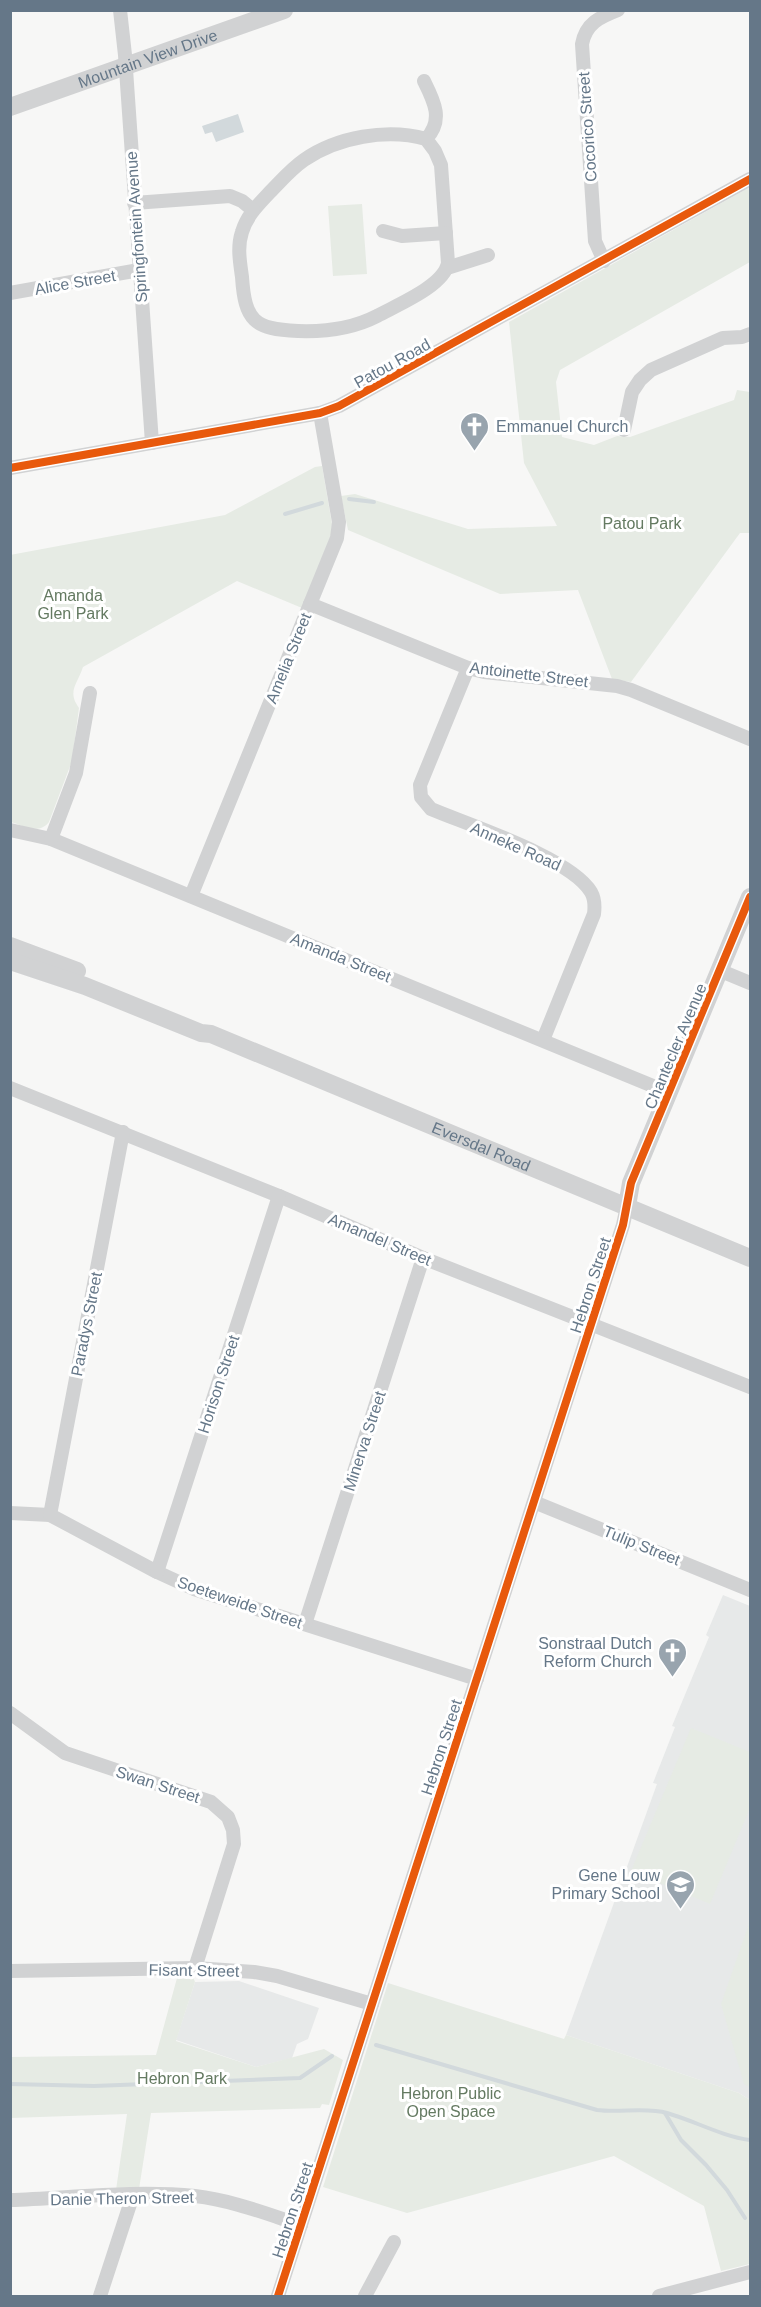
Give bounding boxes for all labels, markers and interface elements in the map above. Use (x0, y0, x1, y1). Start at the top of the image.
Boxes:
street label: Mountain View Drive (76, 26, 220, 91)
street label: Cocorico Street (575, 71, 600, 183)
street label: Springfontein Avenue (123, 151, 150, 303)
street label: Alice Street (33, 267, 117, 298)
street label: Patou Road (351, 336, 433, 391)
church icon: Emmanuel Church (459, 410, 491, 452)
place label: Emmanuel Church (496, 418, 629, 435)
park label: Patou Park (602, 515, 683, 532)
park label: Amanda Glen Park (37, 587, 110, 622)
street label: Amelia Street (263, 610, 315, 706)
street label: Antoinette Street (469, 659, 590, 690)
street label: Anneke Road (468, 819, 564, 874)
street label: Amanda Street (288, 930, 394, 986)
street label: Chantecler Avenue (641, 981, 710, 1112)
street label: Eversdal Road (429, 1119, 533, 1175)
street label: Amandel Street (326, 1210, 434, 1269)
street label: Hebron Street (567, 1235, 614, 1335)
street label: Paradys Street (68, 1270, 105, 1378)
street label: Horison Street (195, 1332, 243, 1435)
street label: Minerva Street (340, 1389, 389, 1493)
street label: Tulip Street (601, 1522, 683, 1569)
street label: Soeteweide Street (175, 1573, 305, 1632)
place label: Sonstraal Dutch Reform Church (538, 1635, 652, 1670)
church icon: Sonstraal Dutch Reform Church (657, 1636, 689, 1678)
street label: Hebron Street (418, 1697, 465, 1797)
street label: Swan Street (114, 1763, 202, 1806)
place label: Gene Louw Primary School (552, 1867, 660, 1902)
school or university icon: Gene Louw Primary School (665, 1868, 697, 1910)
street label: Fisant Street (148, 1961, 240, 1980)
park label: Hebron Park (137, 2070, 228, 2087)
park label: Hebron Public Open Space (401, 2085, 501, 2120)
street label: Hebron Street (269, 2160, 316, 2260)
street label: Danie Theron Street (50, 2189, 195, 2208)

